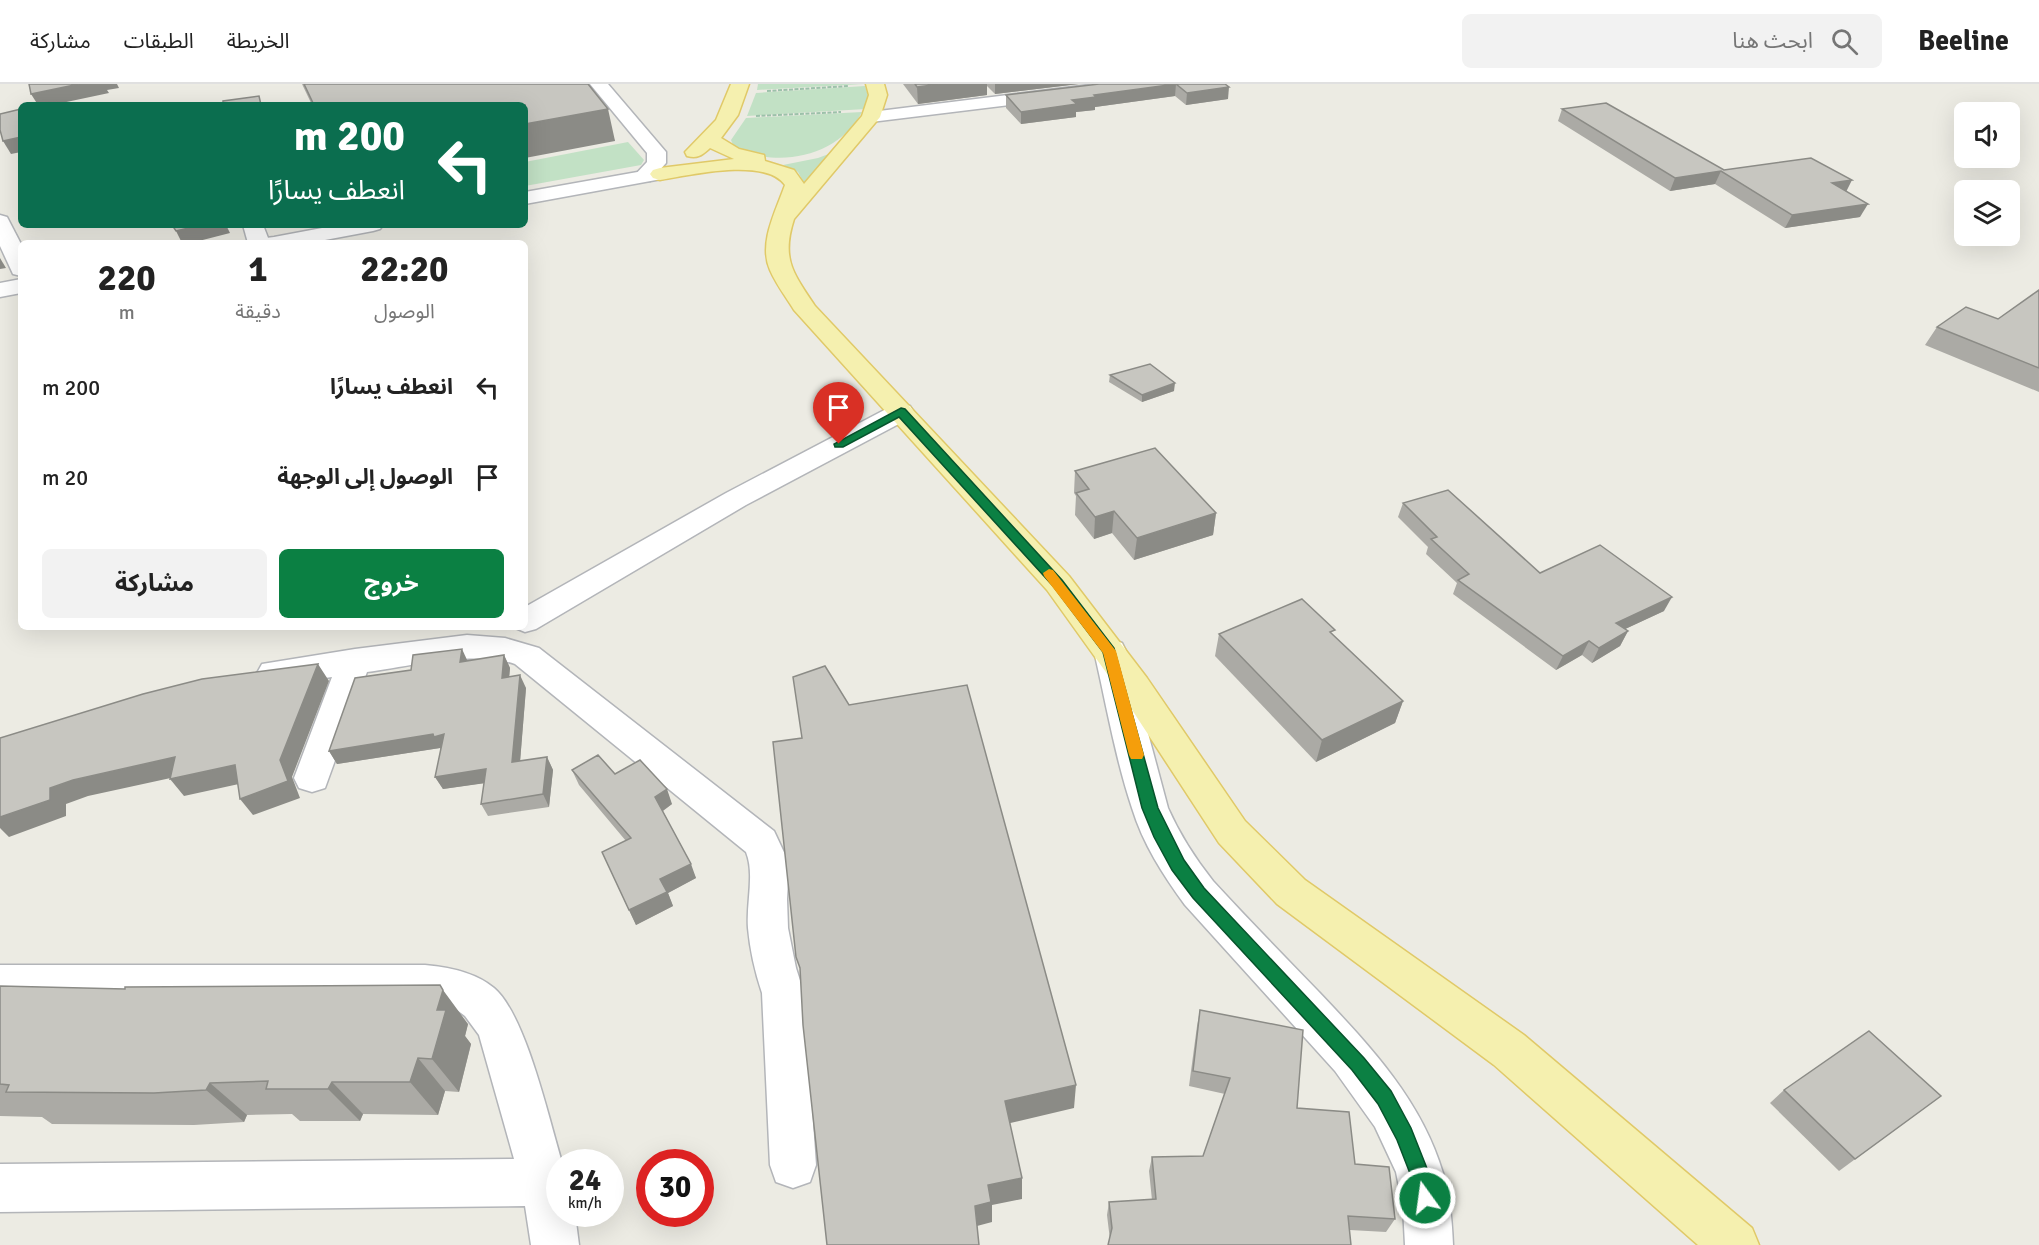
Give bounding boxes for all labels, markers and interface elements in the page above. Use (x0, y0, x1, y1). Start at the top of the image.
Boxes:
search box (1462, 14, 1882, 68)
text: Beeline (1918, 24, 2009, 58)
icon: search (1828, 25, 1861, 58)
text: ابحث هنا (1732, 27, 1813, 54)
text: مشاركة (30, 28, 91, 54)
text: الطبقات (124, 28, 194, 54)
text: الخريطة (227, 28, 290, 54)
map controls (1954, 102, 2020, 246)
button: sound (1954, 102, 2020, 168)
text: 200 m (294, 111, 405, 162)
icon: left (426, 126, 504, 204)
text: انعطف يسارًا (268, 174, 405, 207)
button: layers (1954, 180, 2020, 246)
text: 1 (248, 247, 268, 292)
text: 22:20 (360, 247, 449, 292)
text: 220 (97, 256, 156, 301)
text: دقيقة (235, 299, 281, 324)
text: الوصول (374, 299, 435, 324)
text: m (119, 300, 135, 325)
icon: left (471, 371, 504, 404)
text: انعطف يسارًا (330, 373, 453, 400)
text: 200 m (42, 374, 100, 401)
pin (813, 382, 864, 444)
icon: arrive (822, 391, 855, 424)
icon: arrive (471, 461, 504, 494)
text: الوصول إلى الوجهة (277, 463, 453, 490)
text: 20 m (42, 464, 88, 491)
button: مشاركة (42, 549, 267, 618)
button: خروج (279, 549, 504, 618)
speed limit sign: 30 (636, 1149, 714, 1227)
text: 24 (569, 1162, 601, 1199)
position arrow (1393, 1166, 1457, 1230)
text: km/h (568, 1194, 602, 1212)

